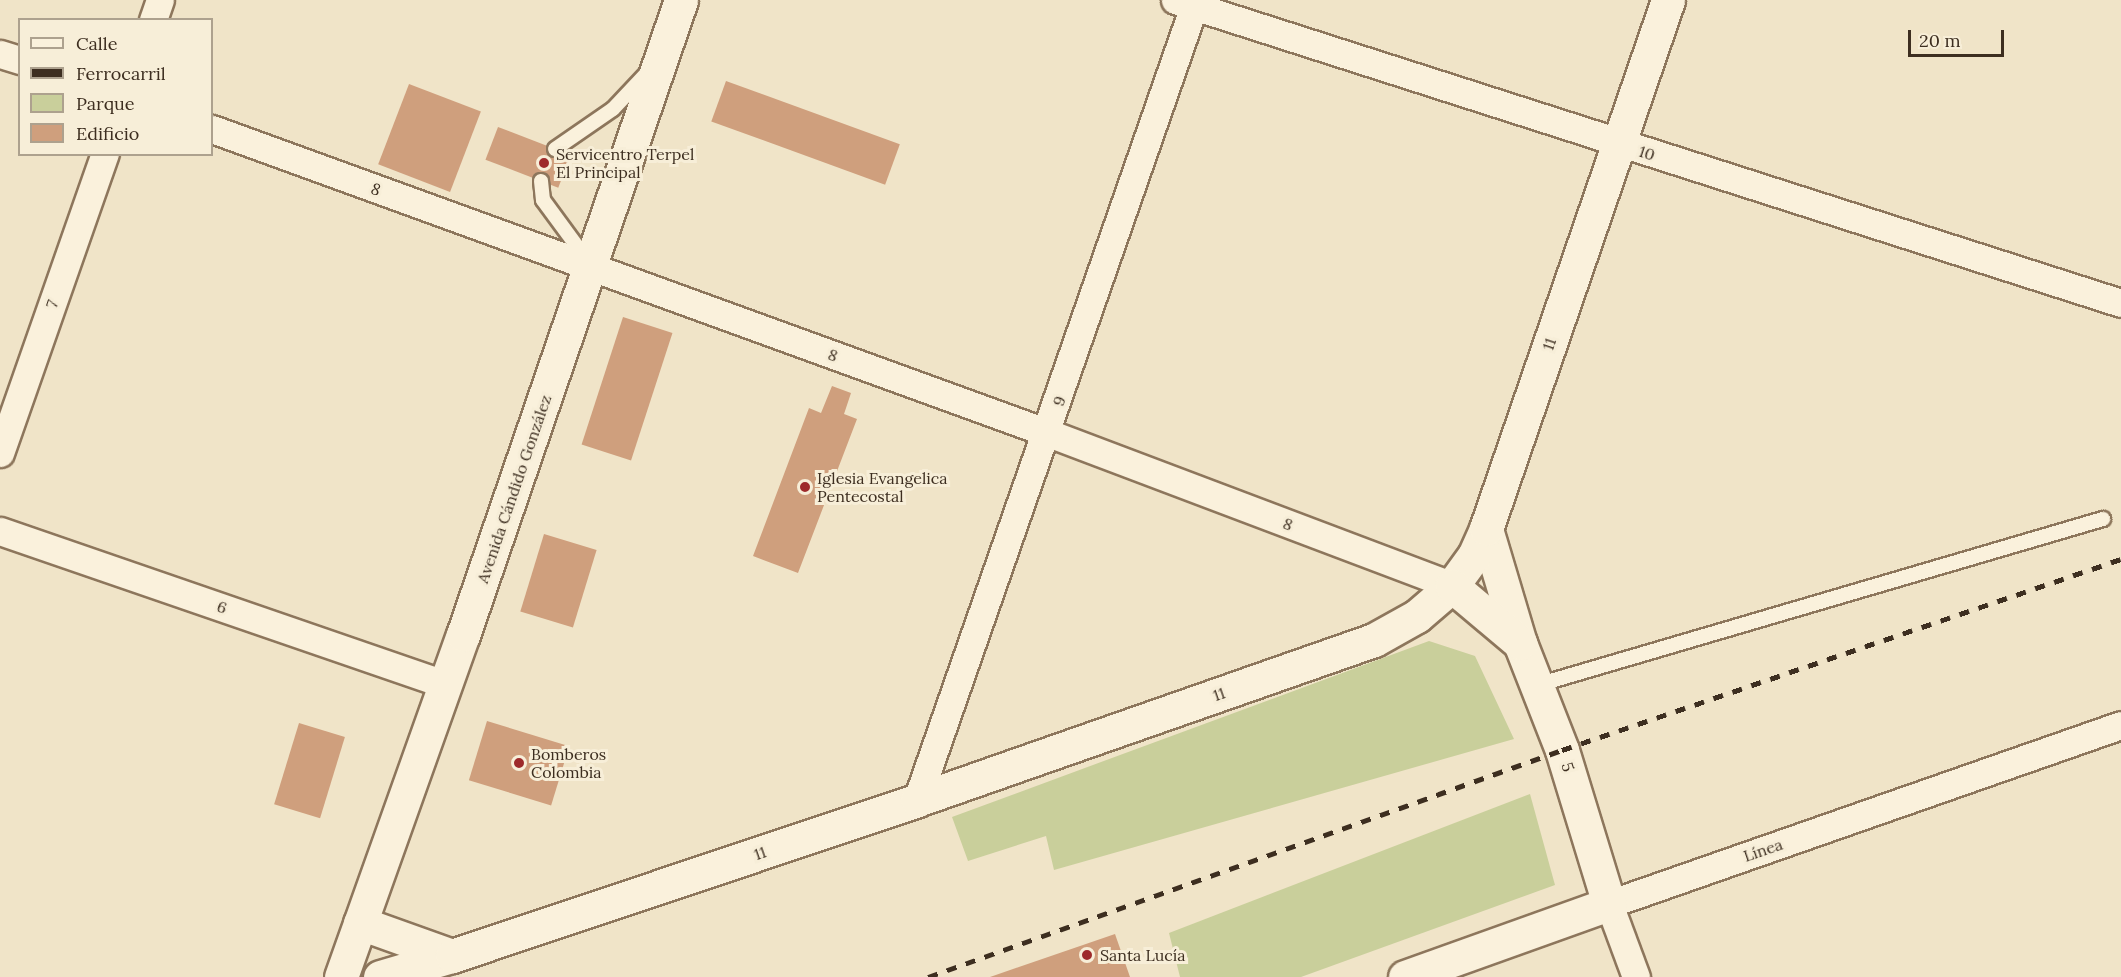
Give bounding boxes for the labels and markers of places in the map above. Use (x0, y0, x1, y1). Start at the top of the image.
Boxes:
place label: Servicentro Terpel El Principal (556, 144, 694, 182)
marker: Servicentro Terpel El Principal (537, 156, 551, 170)
place label: Iglesia Evangelica Pentecostal (817, 468, 947, 506)
marker: Iglesia Evangelica Pentecostal (798, 480, 812, 494)
place label: Bomberos Colombia (531, 744, 606, 782)
marker: Bomberos Colombia (512, 756, 526, 770)
place label: Santa Lucía (1100, 945, 1186, 965)
marker: Santa Lucía (1078, 946, 1096, 964)

